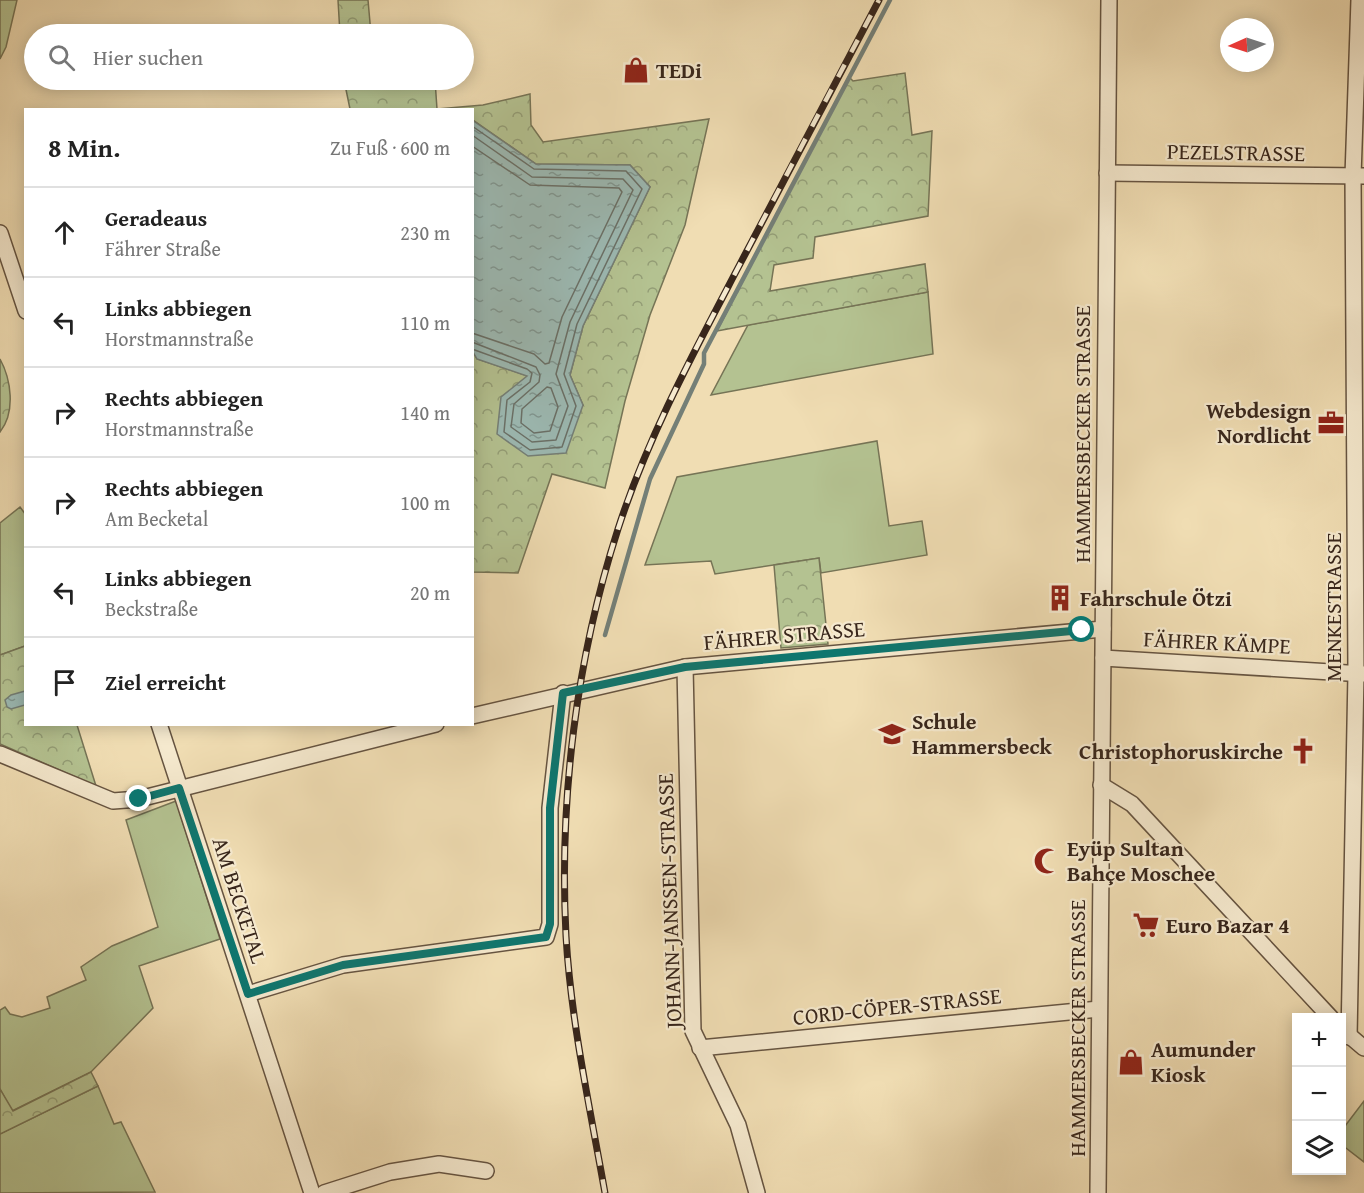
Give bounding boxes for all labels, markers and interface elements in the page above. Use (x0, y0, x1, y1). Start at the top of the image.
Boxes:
north arrow (1220, 18, 1274, 72)
search box (24, 24, 474, 90)
icon: search (45, 41, 78, 74)
text: Hier suchen (93, 41, 203, 73)
place label: TEDi (656, 54, 702, 86)
shop icon: TEDi (621, 55, 651, 85)
text: 8 Min. (48, 128, 120, 167)
text: Zu Fuß · 600 m (330, 133, 450, 162)
street label: PEZELSTRASSE (1167, 135, 1305, 169)
text: Geradeaus (105, 202, 207, 234)
icon: ahead (48, 216, 81, 249)
text: 230 m (400, 218, 450, 247)
text: Fährer Straße (105, 234, 221, 263)
text: Links abbiegen (105, 292, 251, 324)
street label: HAMMERSBECKER STRASSE (1066, 305, 1098, 563)
icon: left (48, 306, 81, 339)
text: 110 m (400, 308, 450, 337)
text: Horstmannstraße (105, 324, 254, 353)
text: Rechts abbiegen (105, 382, 263, 414)
place label: Webdesign Nordlicht (1206, 394, 1312, 451)
icon: right (48, 396, 81, 429)
text: 140 m (400, 398, 450, 427)
office icon: Webdesign Nordlicht (1316, 408, 1346, 438)
text: Horstmannstraße (105, 414, 254, 443)
text: Rechts abbiegen (105, 472, 263, 504)
icon: right (48, 486, 81, 519)
text: 100 m (400, 488, 450, 517)
text: Am Becketal (105, 504, 208, 533)
street label: MENKESTRASSE (1317, 532, 1349, 682)
text: Links abbiegen (105, 562, 251, 594)
icon: left (48, 576, 81, 609)
text: 20 m (410, 578, 450, 607)
place label: Fahrschule Ötzi (1080, 582, 1232, 614)
building icon: Fahrschule Ötzi (1045, 583, 1075, 613)
text: Beckstraße (105, 594, 198, 623)
street label: FÄHRER STRASSE (702, 612, 866, 658)
route start (1068, 616, 1094, 642)
street label: FÄHRER KÄMPE (1143, 622, 1291, 662)
icon: arrive (48, 666, 81, 699)
text: Ziel erreicht (105, 666, 226, 698)
place label: Schule Hammersbeck (912, 705, 1052, 762)
school or university icon: Schule Hammersbeck (877, 719, 907, 749)
place label: Christophoruskirche (1079, 735, 1283, 767)
church icon: Christophoruskirche (1288, 736, 1318, 766)
street label: JOHANN-JANSSEN-STRASSE (649, 773, 690, 1032)
route end (125, 785, 151, 811)
place label: Eyüp Sultan Bahçe Moschee (1067, 832, 1215, 889)
street label: AM BECKETAL (205, 833, 276, 968)
mosque icon: Eyüp Sultan Bahçe Moschee (1032, 846, 1062, 876)
street label: HAMMERSBECKER STRASSE (1061, 899, 1093, 1157)
place label: Euro Bazar 4 (1166, 909, 1290, 941)
supermarket icon: Euro Bazar 4 (1131, 910, 1161, 940)
street label: CORD-CÖPER-STRASSE (791, 979, 1003, 1033)
map controls (1292, 1013, 1346, 1175)
button: + (1292, 1013, 1346, 1067)
place label: Aumunder Kiosk (1151, 1033, 1256, 1090)
shop icon: Aumunder Kiosk (1116, 1047, 1146, 1077)
button: − (1292, 1067, 1346, 1121)
button: layers (1292, 1121, 1346, 1175)

